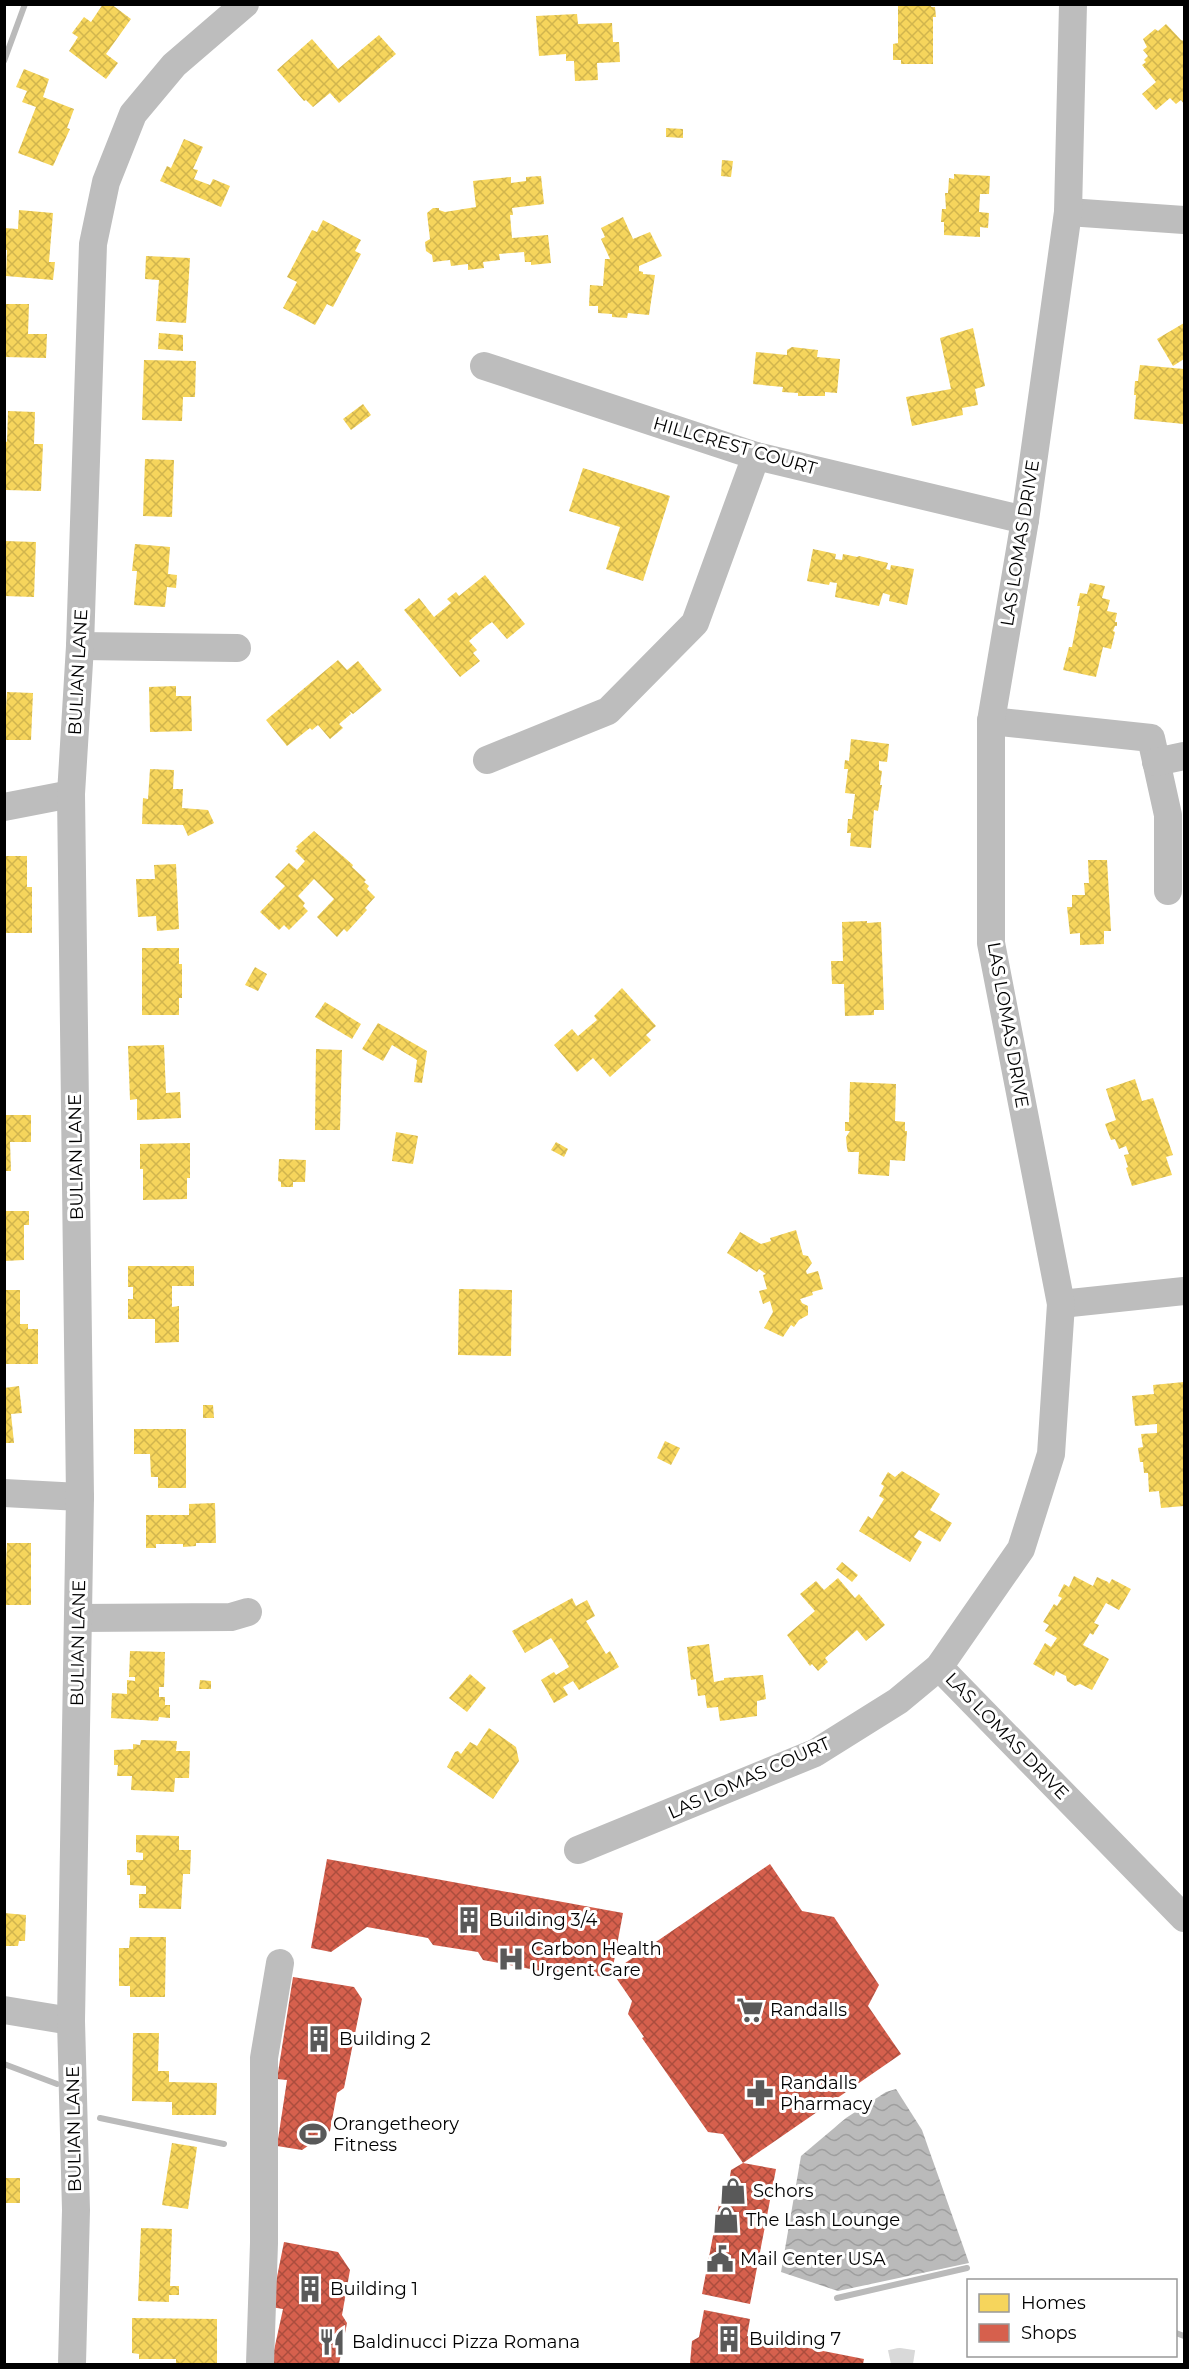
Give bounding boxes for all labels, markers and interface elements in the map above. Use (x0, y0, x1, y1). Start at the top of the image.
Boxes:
street label: HILLCREST COURT (651, 412, 820, 480)
street label: LAS LOMAS DRIVE (996, 458, 1044, 628)
street label: BULIAN LANE (64, 608, 92, 736)
street label: LAS LOMAS DRIVE (983, 940, 1033, 1110)
street label: BULIAN LANE (64, 1094, 88, 1220)
street label: BULIAN LANE (66, 1580, 90, 1706)
street label: LAS LOMAS DRIVE (941, 1668, 1073, 1804)
street label: LAS LOMAS COURT (664, 1732, 834, 1824)
building icon: Building 3/4 (454, 1905, 484, 1935)
place label: Building 3/4 (489, 1909, 598, 1931)
place label: Carbon Health Urgent Care (531, 1938, 662, 1981)
hospital icon: Carbon Health Urgent Care (496, 1944, 526, 1974)
supermarket icon: Randalls (735, 1995, 765, 2025)
place label: Randalls (770, 1999, 847, 2021)
building icon: Building 2 (304, 2024, 334, 2054)
place label: Building 2 (339, 2028, 431, 2050)
street label: BULIAN LANE (62, 2066, 86, 2192)
place label: Randalls Pharmacy (780, 2072, 873, 2115)
pharmacy icon: Randalls Pharmacy (745, 2078, 775, 2108)
place label: Orangetheory Fitness (333, 2113, 459, 2156)
sports icon: Orangetheory Fitness (298, 2119, 328, 2149)
shop icon: Schors (718, 2176, 748, 2206)
place label: Schors (753, 2180, 814, 2202)
shop icon: The Lash Lounge (711, 2205, 741, 2235)
place label: The Lash Lounge (746, 2209, 900, 2231)
public building icon: Mail Center USA (705, 2244, 735, 2274)
place label: Mail Center USA (740, 2248, 886, 2270)
building icon: Building 1 (295, 2274, 325, 2304)
place label: Building 1 (330, 2278, 418, 2300)
legend (967, 2279, 1177, 2357)
text: Homes (1021, 2292, 1086, 2314)
text: Shops (1021, 2322, 1077, 2344)
building icon: Building 7 (714, 2324, 744, 2354)
restaurant icon: Baldinucci Pizza Romana (317, 2327, 347, 2357)
place label: Building 7 (749, 2328, 841, 2350)
place label: Baldinucci Pizza Romana (352, 2331, 580, 2353)

